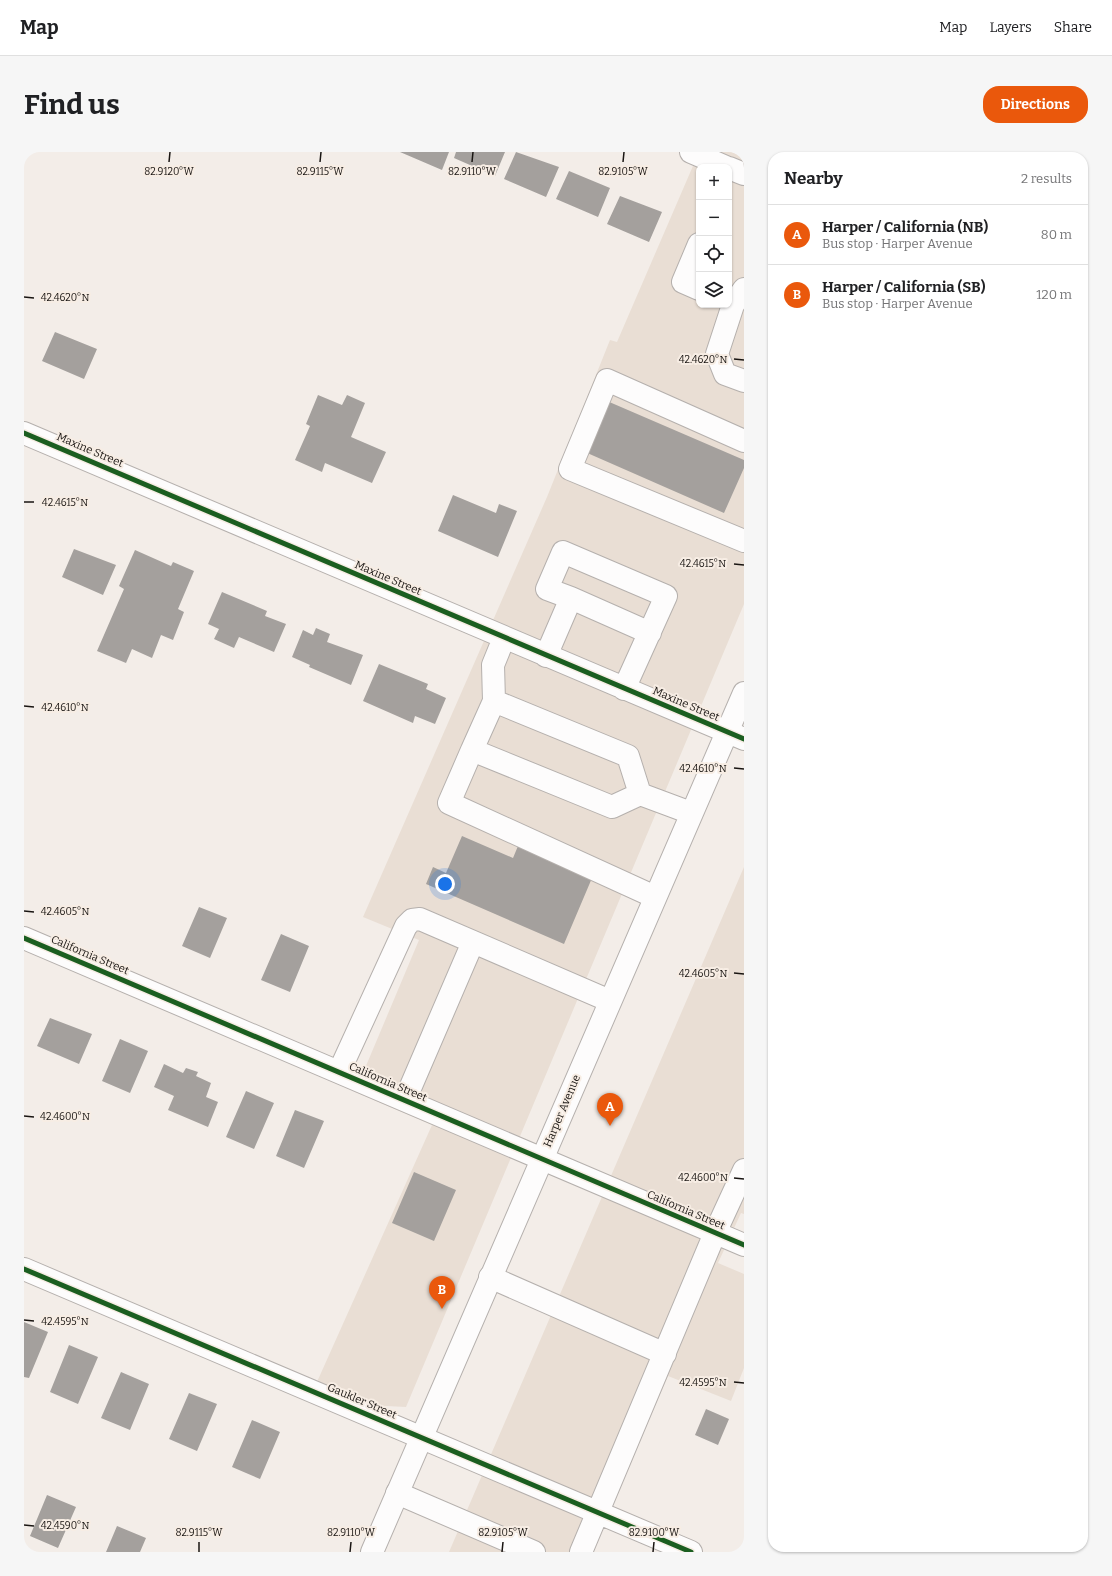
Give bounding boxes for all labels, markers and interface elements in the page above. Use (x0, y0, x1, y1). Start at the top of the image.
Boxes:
text: Map (20, 16, 59, 39)
text: Map (939, 19, 967, 36)
text: Layers (989, 19, 1032, 36)
text: Share (1054, 19, 1092, 36)
button: Directions (983, 86, 1088, 123)
text: Find us (24, 88, 120, 121)
map controls (696, 164, 732, 308)
button: + (696, 164, 732, 200)
text: 82.9120°W (144, 166, 195, 178)
text: 82.9115°W (296, 166, 344, 178)
text: 82.9110°W (448, 166, 497, 178)
text: 82.9105°W (598, 166, 649, 178)
text: Nearby (784, 168, 843, 189)
text: 2 results (1021, 171, 1072, 186)
button: − (696, 200, 732, 236)
text: Harper / California (NB) (822, 218, 988, 236)
text: A (792, 227, 802, 242)
text: 80 m (1041, 227, 1072, 242)
button: locate (696, 236, 732, 272)
text: Bus stop · Harper Avenue (822, 236, 973, 251)
button: layers (696, 272, 732, 308)
text: Harper / California (SB) (822, 278, 985, 296)
text: B (793, 287, 801, 302)
text: 120 m (1036, 287, 1072, 302)
text: 42.4620°N (41, 292, 89, 304)
text: Bus stop · Harper Avenue (822, 296, 973, 311)
text: 42.4620°N (679, 354, 727, 366)
street label: Maxine Street (55, 430, 125, 470)
text: 42.4615°N (42, 497, 88, 509)
street label: Maxine Street (353, 558, 423, 598)
text: 42.4615°N (680, 558, 726, 570)
street label: Maxine Street (651, 684, 721, 724)
text: 42.4610°N (41, 702, 89, 714)
text: 42.4610°N (679, 763, 727, 775)
your location (435, 874, 455, 894)
text: 42.4605°N (41, 906, 89, 918)
street label: California Street (49, 933, 131, 977)
text: 42.4605°N (679, 968, 727, 980)
street label: California Street (347, 1060, 429, 1104)
street label: Harper Avenue (541, 1073, 583, 1149)
pin: A (597, 1093, 623, 1126)
text: 42.4600°N (40, 1111, 90, 1123)
text: 42.4600°N (678, 1172, 728, 1184)
street label: California Street (645, 1188, 727, 1232)
pin: B (429, 1276, 455, 1309)
text: 42.4595°N (41, 1316, 89, 1328)
text: 42.4595°N (679, 1377, 727, 1389)
street label: Gaukler Street (325, 1381, 399, 1421)
text: 42.4590°N (41, 1520, 89, 1532)
text: 82.9115°W (175, 1527, 223, 1539)
text: 82.9110°W (327, 1527, 376, 1539)
text: 82.9105°W (478, 1527, 529, 1539)
text: 82.9100°W (629, 1527, 680, 1539)

